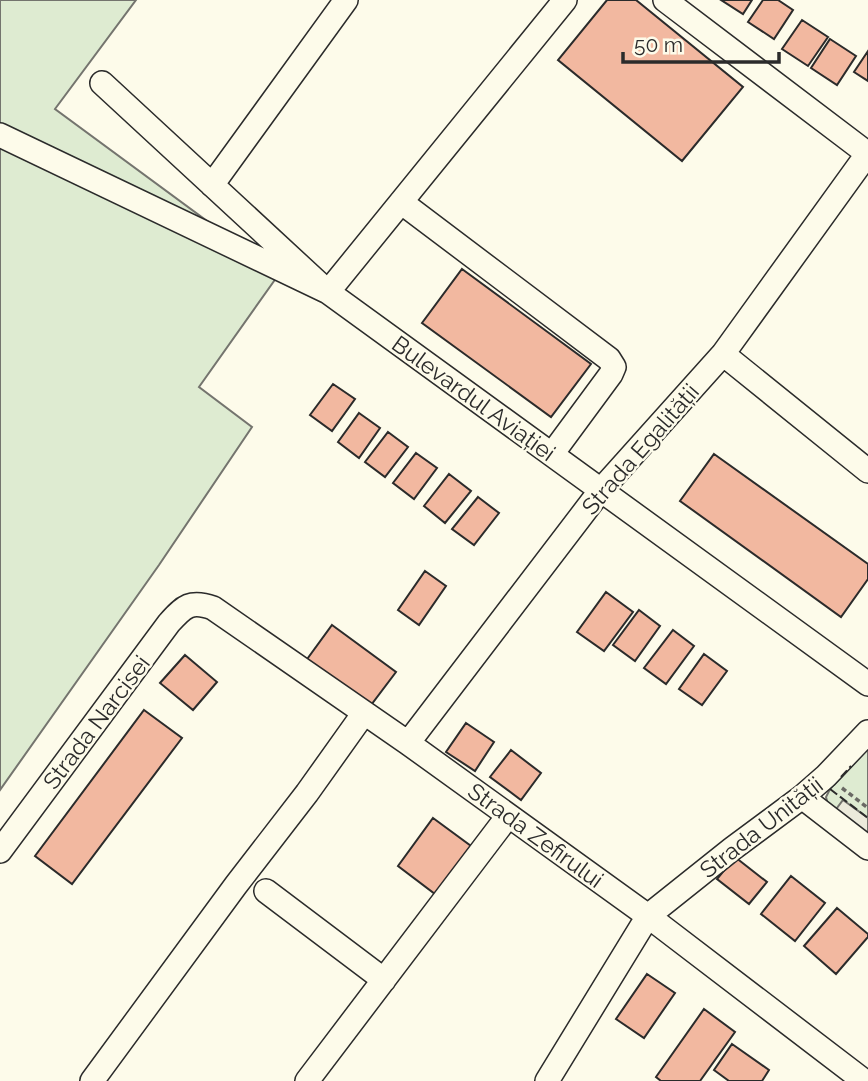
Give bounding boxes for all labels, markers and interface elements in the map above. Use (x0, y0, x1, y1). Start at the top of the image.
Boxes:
scale bar (623, 21, 779, 65)
text: 50 m (634, 32, 683, 57)
street label: Bulevardul Aviației (387, 330, 561, 466)
street label: Strada Egalității (576, 378, 704, 520)
street label: Strada Narcisei (37, 650, 155, 794)
street label: Strada Unității (694, 771, 828, 883)
street label: Strada Zefirului (463, 777, 609, 893)

